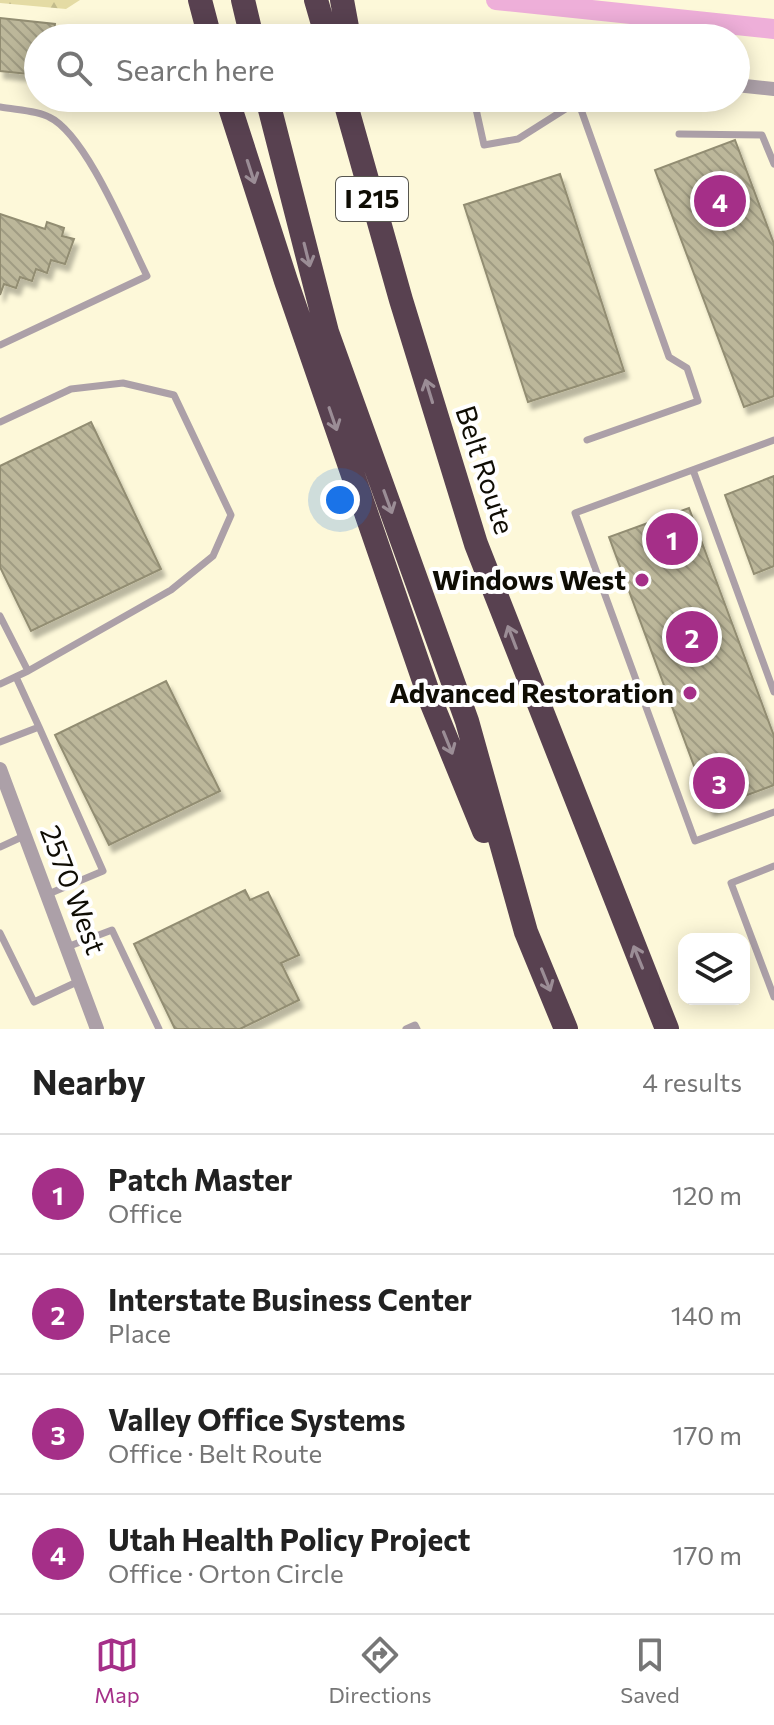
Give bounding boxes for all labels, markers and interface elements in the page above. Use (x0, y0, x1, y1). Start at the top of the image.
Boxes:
search box (24, 24, 750, 112)
icon: search (52, 46, 96, 90)
text: Search here (116, 50, 275, 87)
one-way arrow (244, 160, 259, 185)
pin: 4 (694, 171, 746, 231)
road number: I 215 (336, 177, 408, 221)
one-way arrow (301, 242, 316, 267)
one-way arrow (420, 378, 435, 403)
street label: Belt Route (449, 401, 523, 538)
one-way arrow (327, 406, 342, 431)
your location (320, 480, 360, 520)
one-way arrow (382, 489, 396, 514)
pin: 1 (646, 509, 698, 569)
place label: Windows West (432, 562, 626, 596)
marker: Windows West (633, 571, 651, 589)
pin: 2 (666, 607, 718, 667)
one-way arrow (504, 625, 518, 650)
place label: Advanced Restoration (389, 675, 674, 709)
marker: Advanced Restoration (681, 684, 699, 702)
one-way arrow (442, 730, 456, 755)
pin: 3 (693, 753, 745, 813)
street label: 2570 West (34, 820, 114, 959)
map controls (678, 933, 750, 1005)
button: layers (678, 933, 750, 1005)
one-way arrow (630, 945, 644, 970)
one-way arrow (539, 968, 554, 992)
text: Nearby (32, 1060, 146, 1102)
text: 4 results (642, 1066, 742, 1097)
text: Patch Master (108, 1160, 292, 1197)
text: 1 (52, 1179, 64, 1210)
text: 120 m (672, 1179, 742, 1210)
text: Office (108, 1197, 182, 1228)
text: Interstate Business Center (108, 1280, 472, 1317)
text: 2 (51, 1299, 65, 1330)
text: 140 m (671, 1299, 742, 1330)
text: Place (108, 1317, 171, 1348)
text: Valley Office Systems (108, 1400, 406, 1437)
text: 3 (50, 1419, 66, 1450)
text: 170 m (673, 1419, 742, 1450)
text: Office · Belt Route (108, 1437, 322, 1468)
text: Utah Health Policy Project (108, 1520, 470, 1557)
text: 4 (50, 1539, 66, 1570)
text: 170 m (673, 1539, 742, 1570)
text: Office · Orton Circle (108, 1557, 344, 1588)
tab: Map (94, 1633, 140, 1708)
tab: Directions (328, 1633, 432, 1708)
tab: Saved (620, 1633, 680, 1708)

